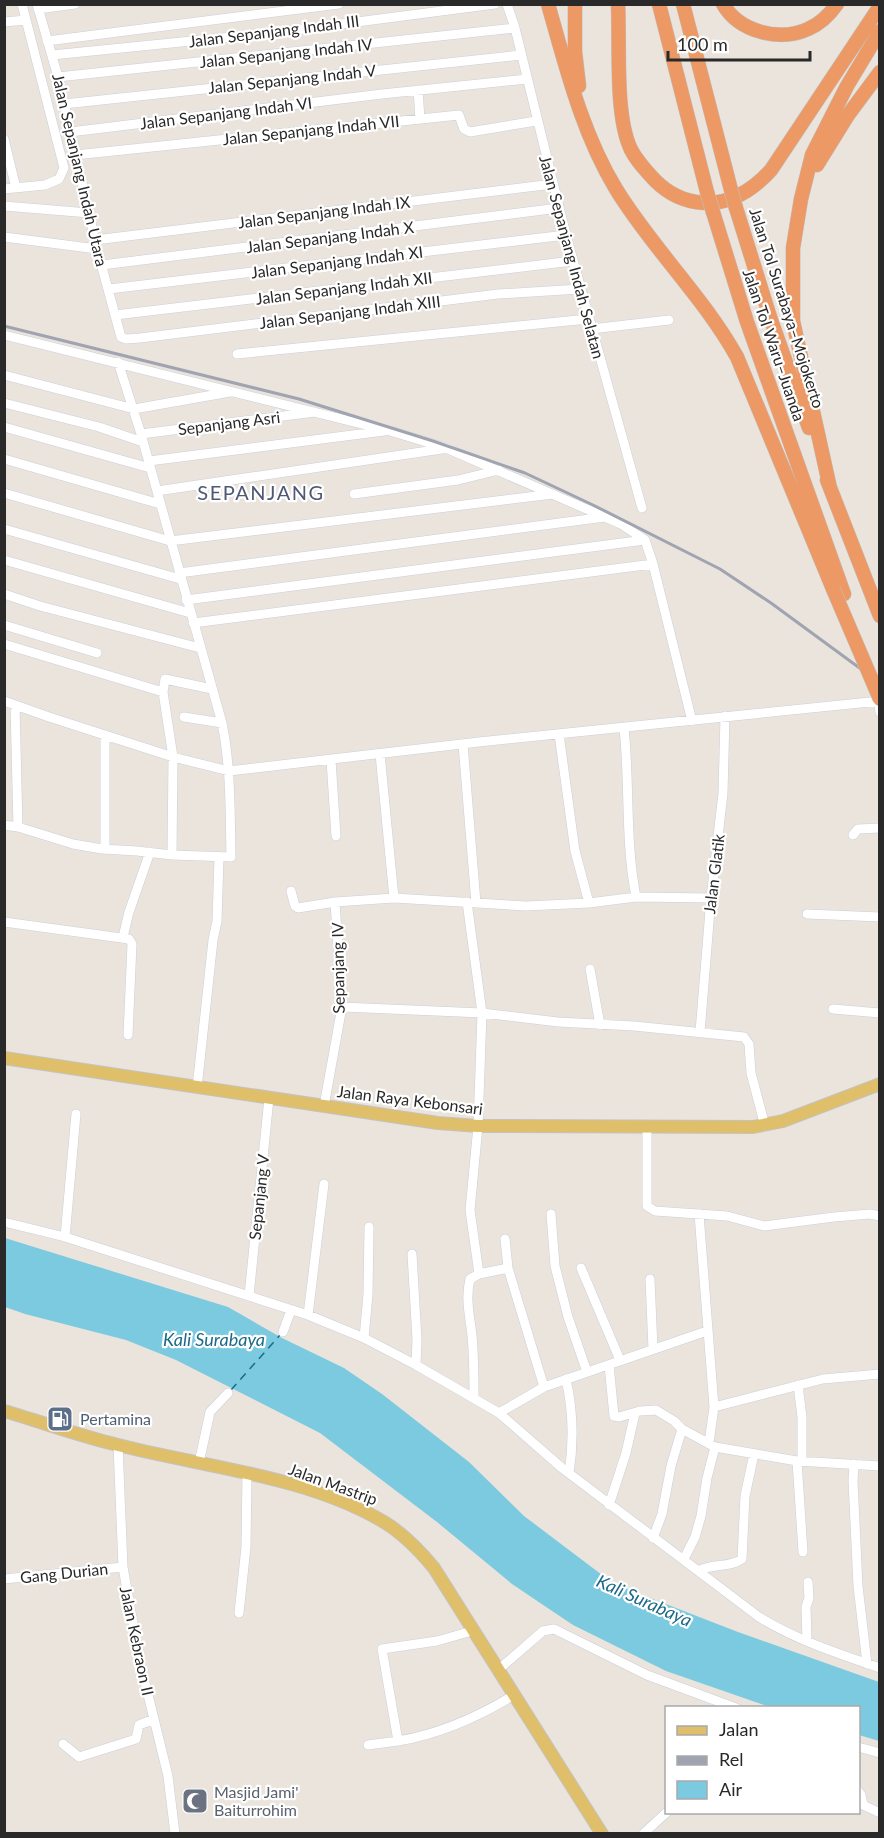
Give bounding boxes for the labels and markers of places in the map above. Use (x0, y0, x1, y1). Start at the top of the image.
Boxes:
fuel station icon: Pertamina (45, 1404, 75, 1434)
place label: Pertamina (80, 1409, 151, 1428)
place label: Masjid Jami' Baiturrohim (214, 1782, 298, 1819)
mosque icon: Masjid Jami' Baiturrohim (180, 1786, 210, 1816)

